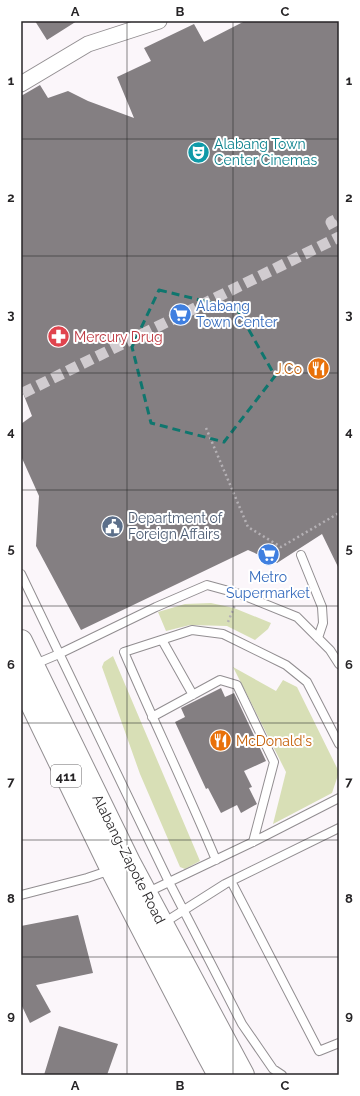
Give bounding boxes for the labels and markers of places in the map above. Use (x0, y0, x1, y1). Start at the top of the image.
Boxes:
place label: Alabang Town Center Cinemas (214, 136, 317, 168)
theatre icon: Alabang Town Center Cinemas (185, 139, 211, 165)
place label: Alabang Town Center (196, 298, 278, 330)
supermarket icon: Alabang Town Center (167, 301, 193, 327)
pharmacy icon: Mercury Drug (46, 324, 72, 350)
place label: Mercury Drug (74, 329, 163, 345)
restaurant icon: J.Co (305, 356, 331, 382)
place label: J.Co (275, 361, 302, 377)
place label: Department of Foreign Affairs (128, 510, 224, 542)
public building icon: Department of Foreign Affairs (99, 513, 125, 539)
supermarket icon: Metro Supermarket (255, 542, 281, 568)
place label: Metro Supermarket (226, 569, 310, 601)
restaurant icon: McDonald's (207, 728, 233, 754)
place label: McDonald's (236, 733, 312, 749)

